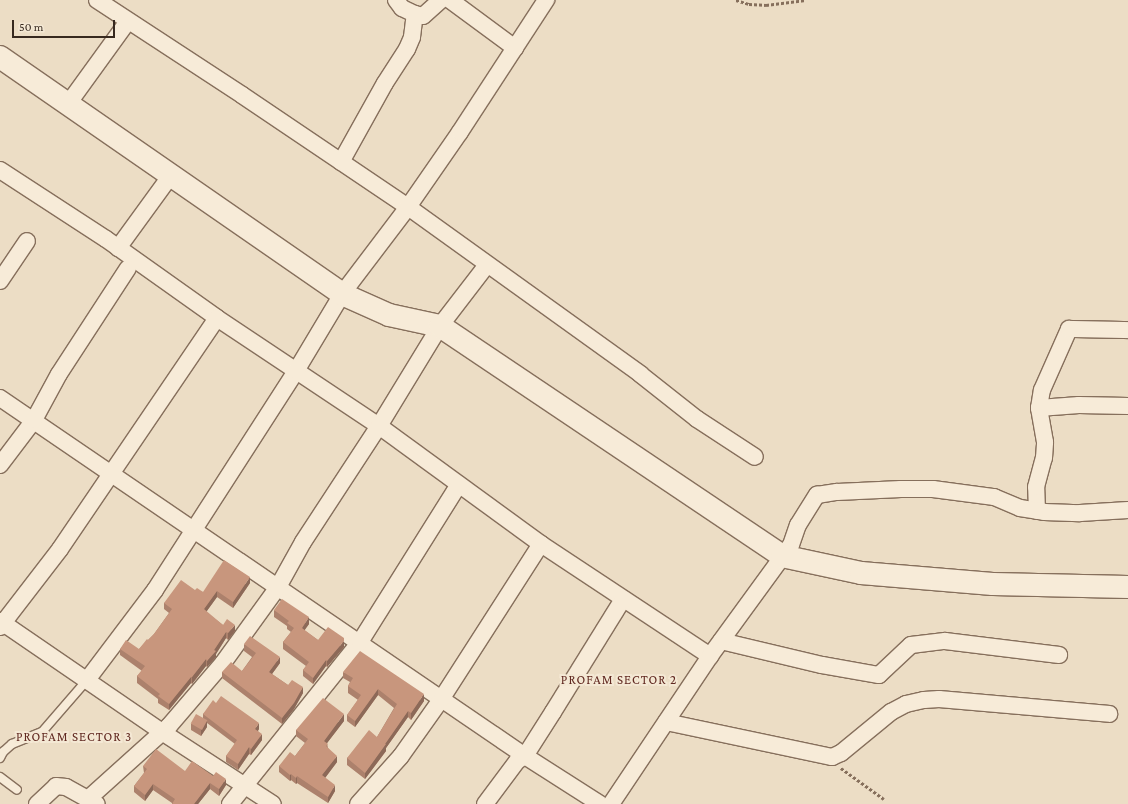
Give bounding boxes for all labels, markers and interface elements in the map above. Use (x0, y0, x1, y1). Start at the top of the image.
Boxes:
scale bar (14, 12, 117, 38)
text: 50 m (19, 20, 43, 34)
district label: PROFAM SECTOR 2 (561, 672, 677, 688)
district label: PROFAM SECTOR 3 (16, 729, 132, 745)

